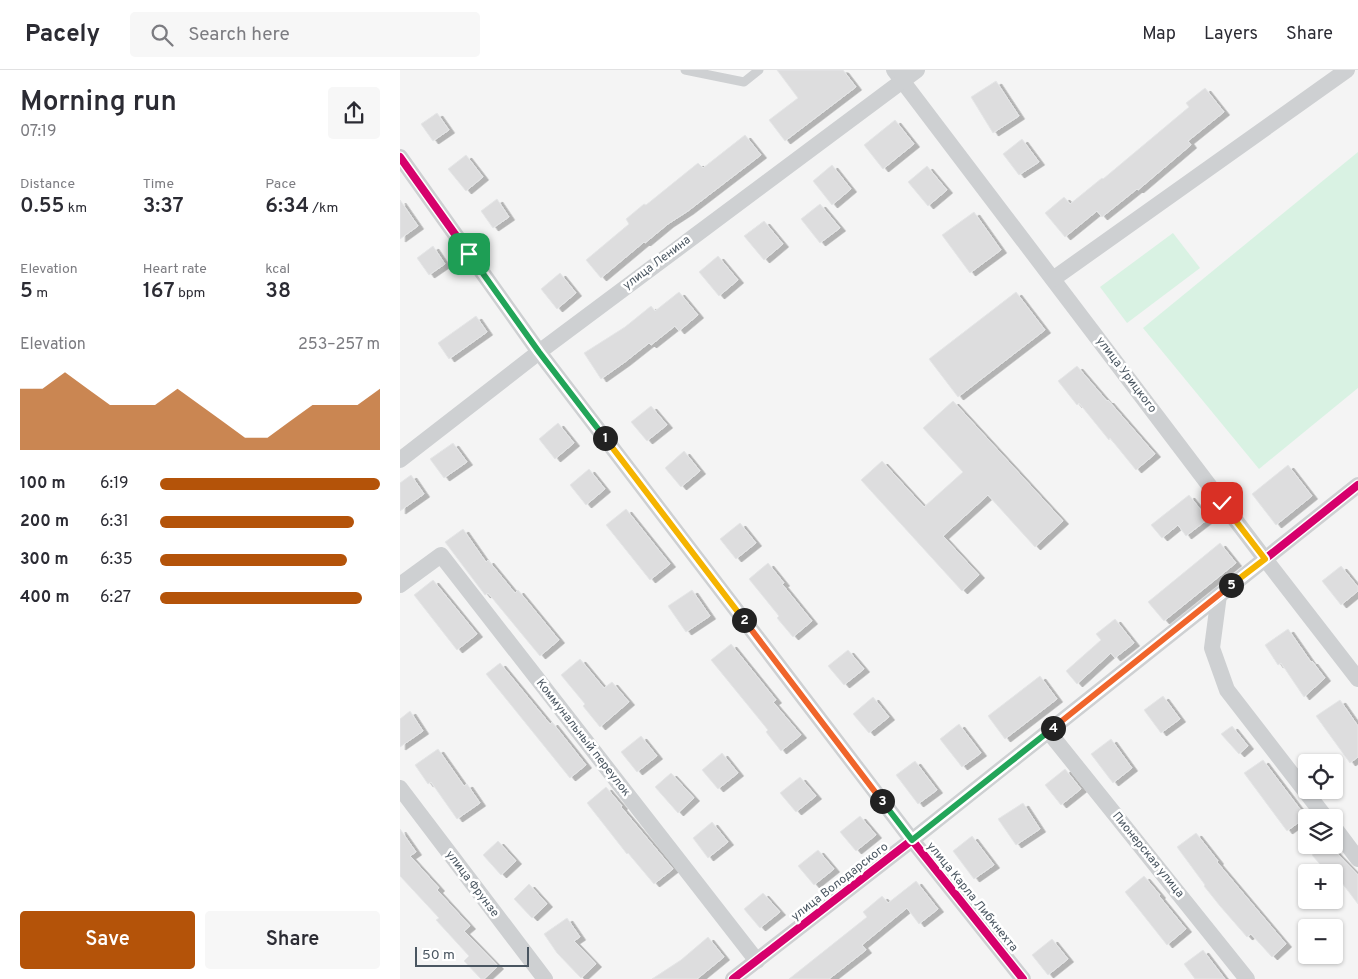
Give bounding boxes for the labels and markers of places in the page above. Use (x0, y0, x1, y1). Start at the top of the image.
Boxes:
pin (448, 233, 490, 275)
pin: 1 (592, 426, 618, 450)
pin (1201, 482, 1243, 524)
pin: 5 (1218, 572, 1244, 598)
pin: 2 (732, 608, 756, 632)
pin: 4 (1040, 716, 1066, 740)
pin: 3 (870, 788, 894, 814)

